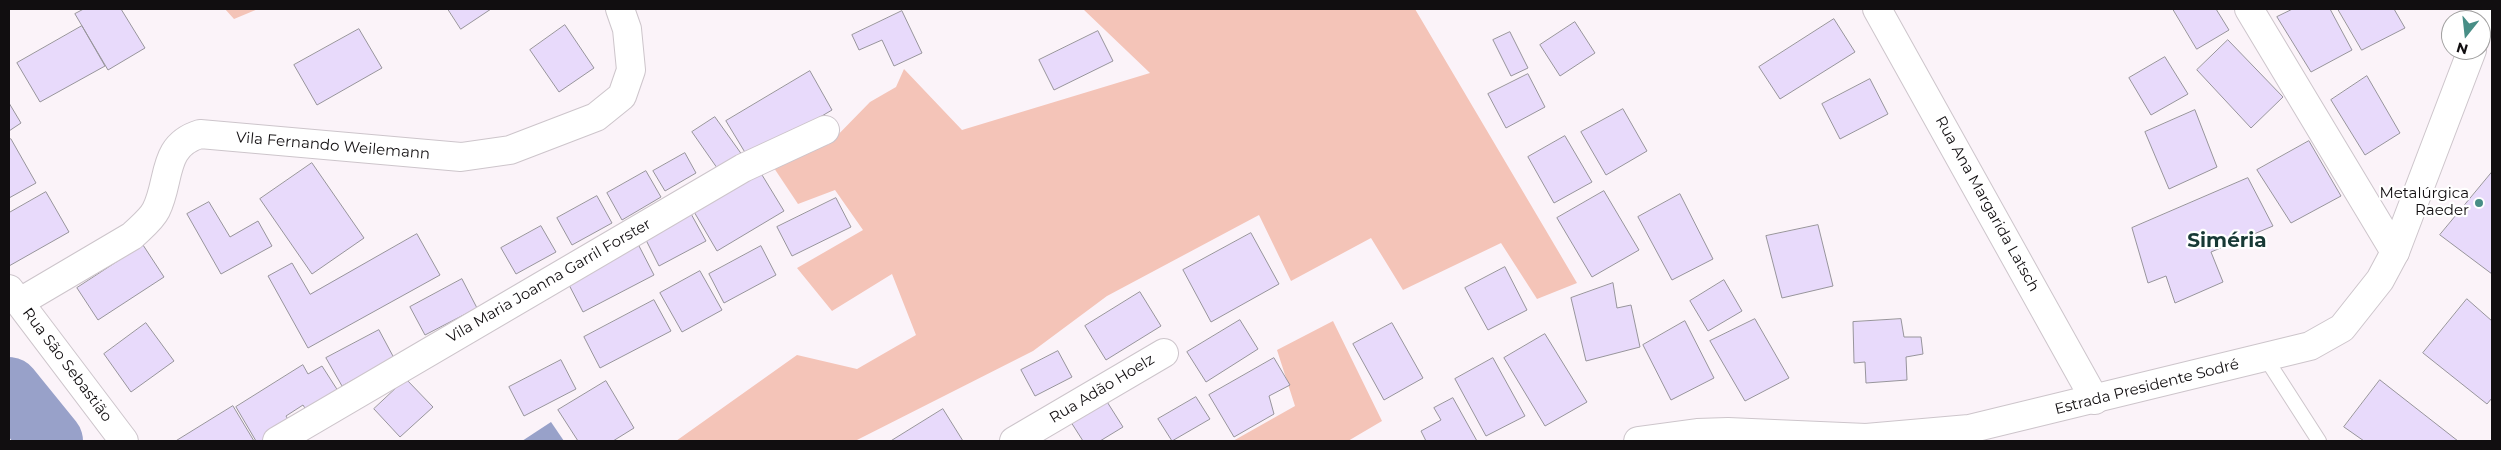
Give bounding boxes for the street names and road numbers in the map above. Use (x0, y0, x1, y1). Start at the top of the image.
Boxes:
street label: Rua Ana Margarida Latsch (1931, 113, 2043, 295)
street label: Vila Fernando Weilemann (235, 129, 431, 163)
street label: Vila Maria Joanna Garril Forster (444, 215, 654, 347)
street label: Rua São Sebastião (18, 304, 116, 426)
street label: Rua Adão Hoelz (1046, 351, 1158, 427)
street label: Estrada Presidente Sodré (2053, 355, 2241, 419)

